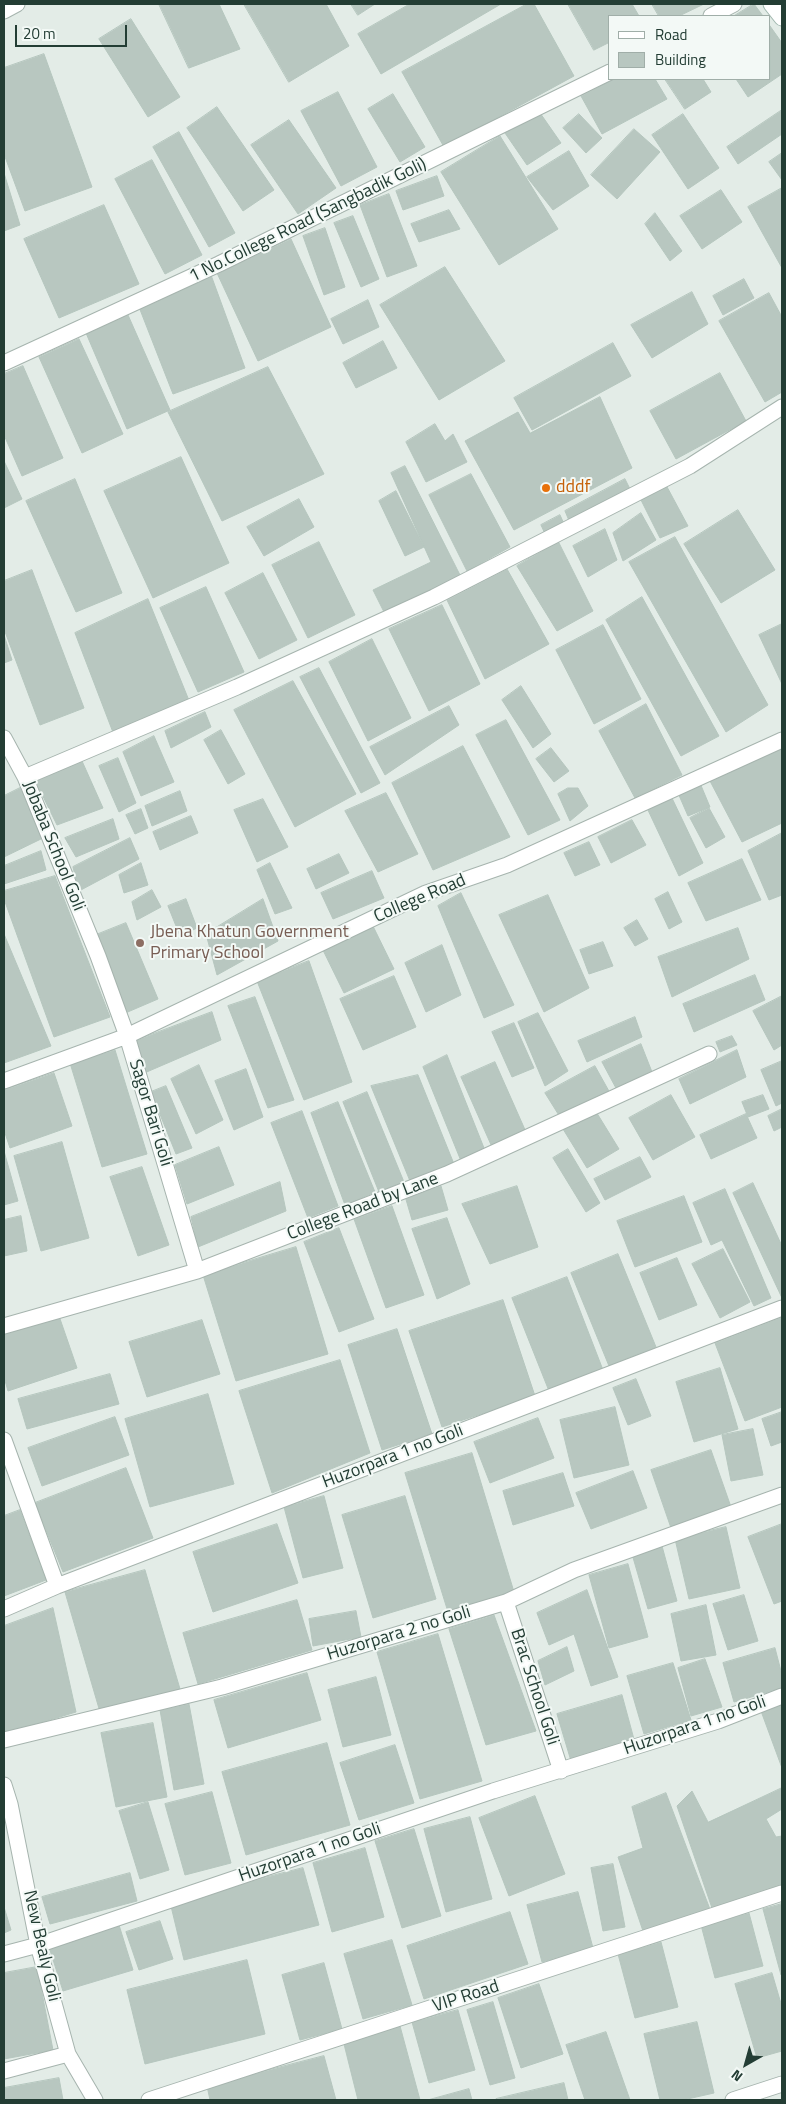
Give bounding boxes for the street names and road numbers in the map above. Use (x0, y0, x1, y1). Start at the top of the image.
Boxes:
street label: 1 No.College Road (Sangbadik Goli) (186, 154, 430, 288)
street label: Jobaba School Goli (17, 778, 89, 914)
street label: College Road (371, 870, 469, 928)
street label: Sagor Bari Goli (123, 1057, 177, 1169)
street label: College Road by Lane (284, 1168, 442, 1246)
street label: Huzorpara 1 no Goli (320, 1420, 466, 1494)
street label: Huzorpara 2 no Goli (325, 1602, 473, 1666)
street label: Brac School Goli (505, 1626, 563, 1748)
street label: Huzorpara 1 no Goli (621, 1692, 769, 1760)
street label: Huzorpara 1 no Goli (236, 1819, 384, 1887)
street label: New Bealy Goli (18, 1888, 64, 2004)
street label: VIP Road (430, 1976, 502, 2018)

